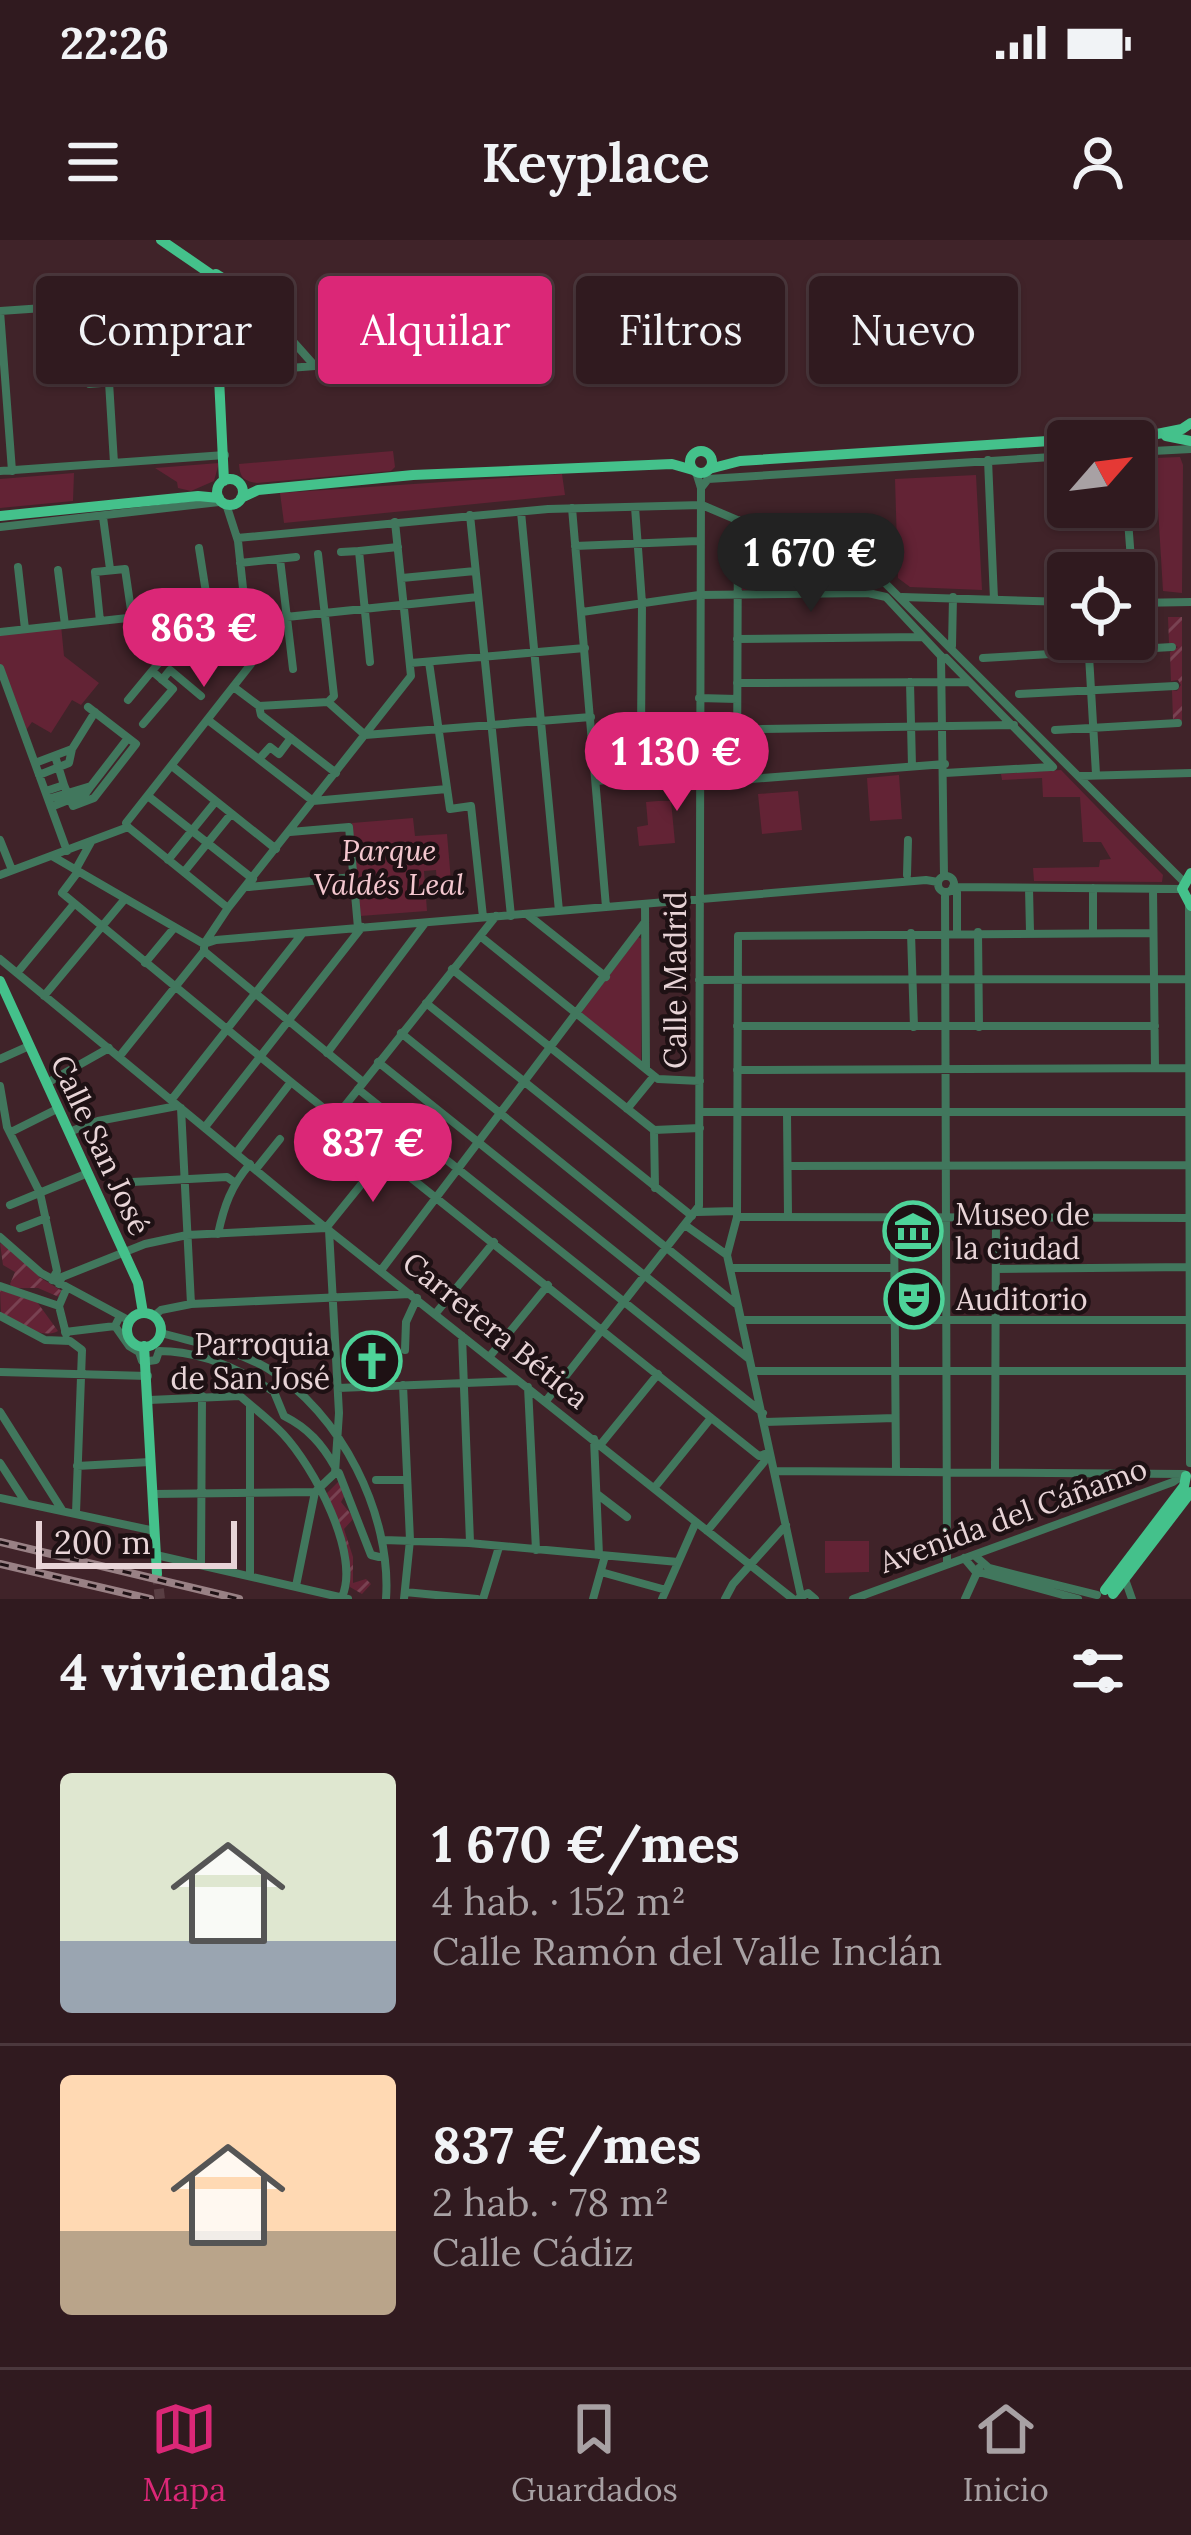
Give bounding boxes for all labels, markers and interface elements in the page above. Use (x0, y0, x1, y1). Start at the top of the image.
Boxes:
text: 22:26 (60, 14, 169, 71)
text: Keyplace (481, 128, 710, 197)
icon: menu (60, 129, 126, 195)
icon: person (1065, 129, 1131, 195)
chip: Comprar (36, 276, 294, 384)
chip: Alquilar (318, 276, 552, 384)
chip: Filtros (576, 276, 785, 384)
chip: Nuevo (809, 276, 1018, 384)
north arrow (1047, 420, 1155, 528)
map controls (1047, 420, 1155, 660)
pin: 1 670 € (700, 513, 922, 615)
text: 1 670 € (744, 527, 878, 577)
button: locate (1047, 552, 1155, 660)
pin: 863 € (120, 588, 288, 690)
text: 863 € (150, 602, 258, 652)
pin: 1 130 € (566, 712, 788, 814)
text: 1 130 € (612, 726, 742, 776)
park label: Parque Valdés Leal (313, 831, 465, 903)
street label: Calle Madrid (656, 891, 694, 1069)
street label: Calle San José (43, 1049, 159, 1241)
pin: 837 € (289, 1103, 457, 1205)
text: 837 € (321, 1117, 425, 1167)
place label: Museo de la ciudad (955, 1195, 1090, 1267)
museum icon: Museo de la ciudad (882, 1200, 944, 1262)
street label: Carretera Bética (395, 1243, 597, 1417)
theatre icon: Auditorio (883, 1268, 945, 1330)
place label: Auditorio (955, 1280, 1088, 1318)
place label: Parroquia de San José (171, 1325, 330, 1397)
church icon: Parroquia de San José (341, 1330, 403, 1392)
street label: Avenida del Cáñamo (873, 1449, 1152, 1581)
scale bar (36, 1515, 237, 1568)
text: 200 m (54, 1521, 151, 1563)
icon: filters (1065, 1638, 1131, 1704)
text: 4 viviendas (60, 1639, 331, 1704)
text: 1 670 €/mes (432, 1811, 740, 1876)
icon: home (156, 1821, 300, 1965)
text: 4 hab. · 152 m² (432, 1876, 686, 1926)
text: Calle Ramón del Valle Inclán (432, 1926, 942, 1976)
text: 837 €/mes (432, 2112, 702, 2177)
icon: home (156, 2123, 300, 2267)
text: 2 hab. · 78 m² (432, 2177, 669, 2227)
text: Calle Cádiz (432, 2227, 634, 2277)
tab: Mapa (142, 2396, 226, 2510)
tab: Guardados (511, 2396, 678, 2510)
tab: Inicio (962, 2396, 1049, 2510)

